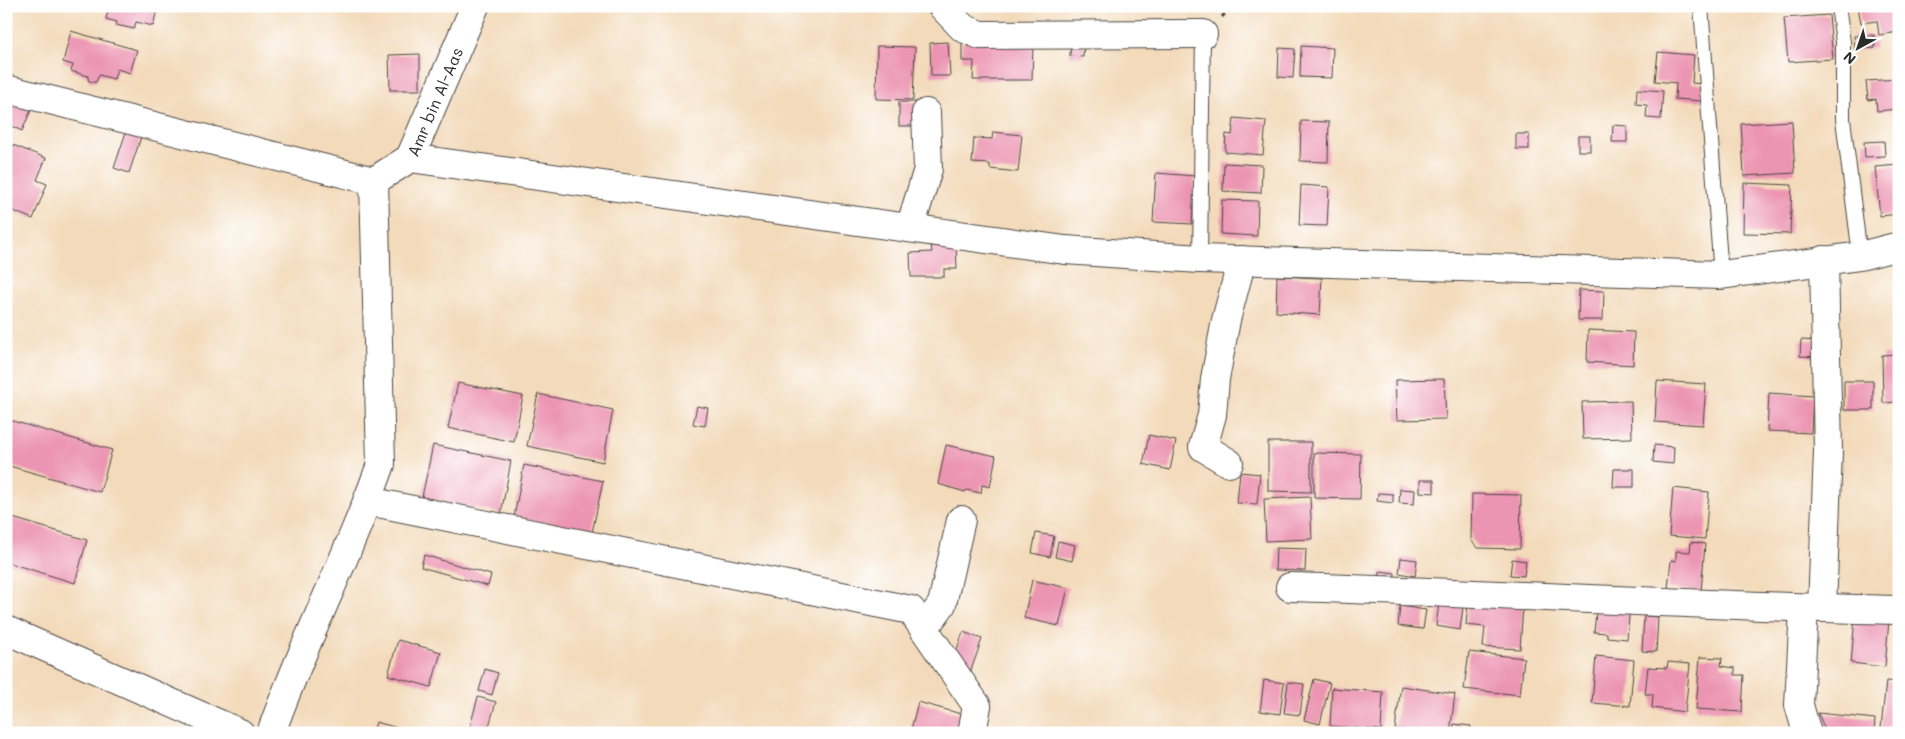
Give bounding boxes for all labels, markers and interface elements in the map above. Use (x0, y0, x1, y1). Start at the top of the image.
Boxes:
north arrow (1832, 22, 1882, 72)
street label: Amr bin Al-Aas (401, 44, 467, 159)
text: N (1839, 48, 1860, 69)

